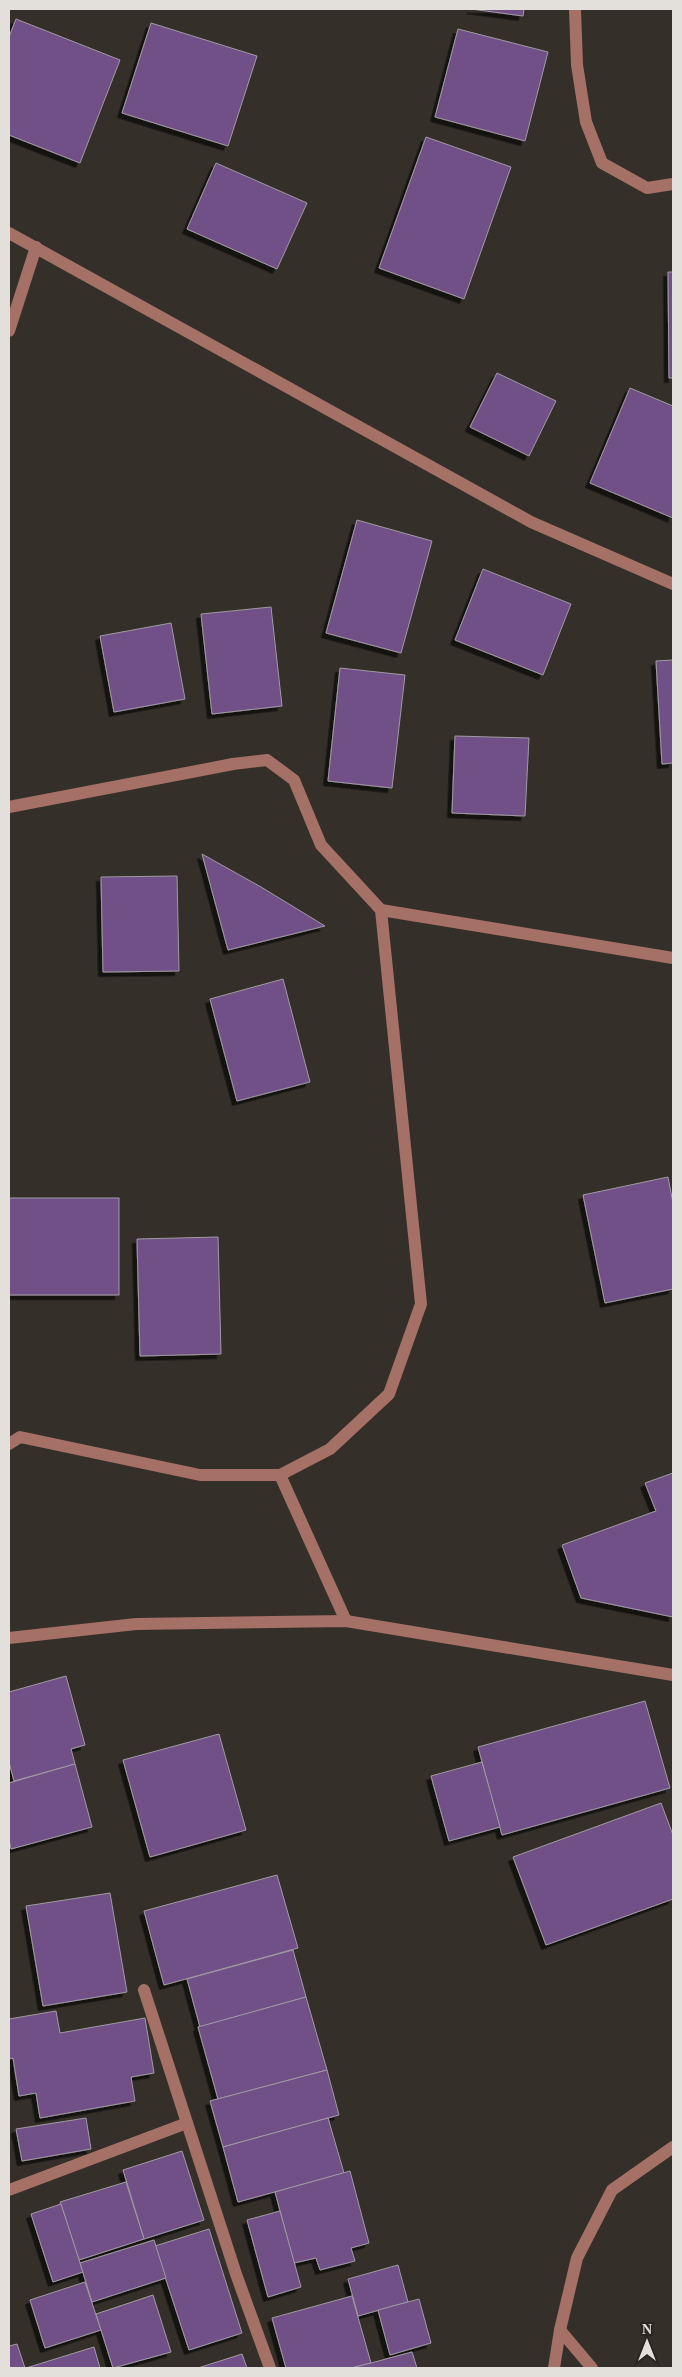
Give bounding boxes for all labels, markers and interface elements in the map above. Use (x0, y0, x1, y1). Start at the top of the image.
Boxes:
north arrow (622, 2317, 672, 2367)
text: N (642, 2322, 652, 2337)

